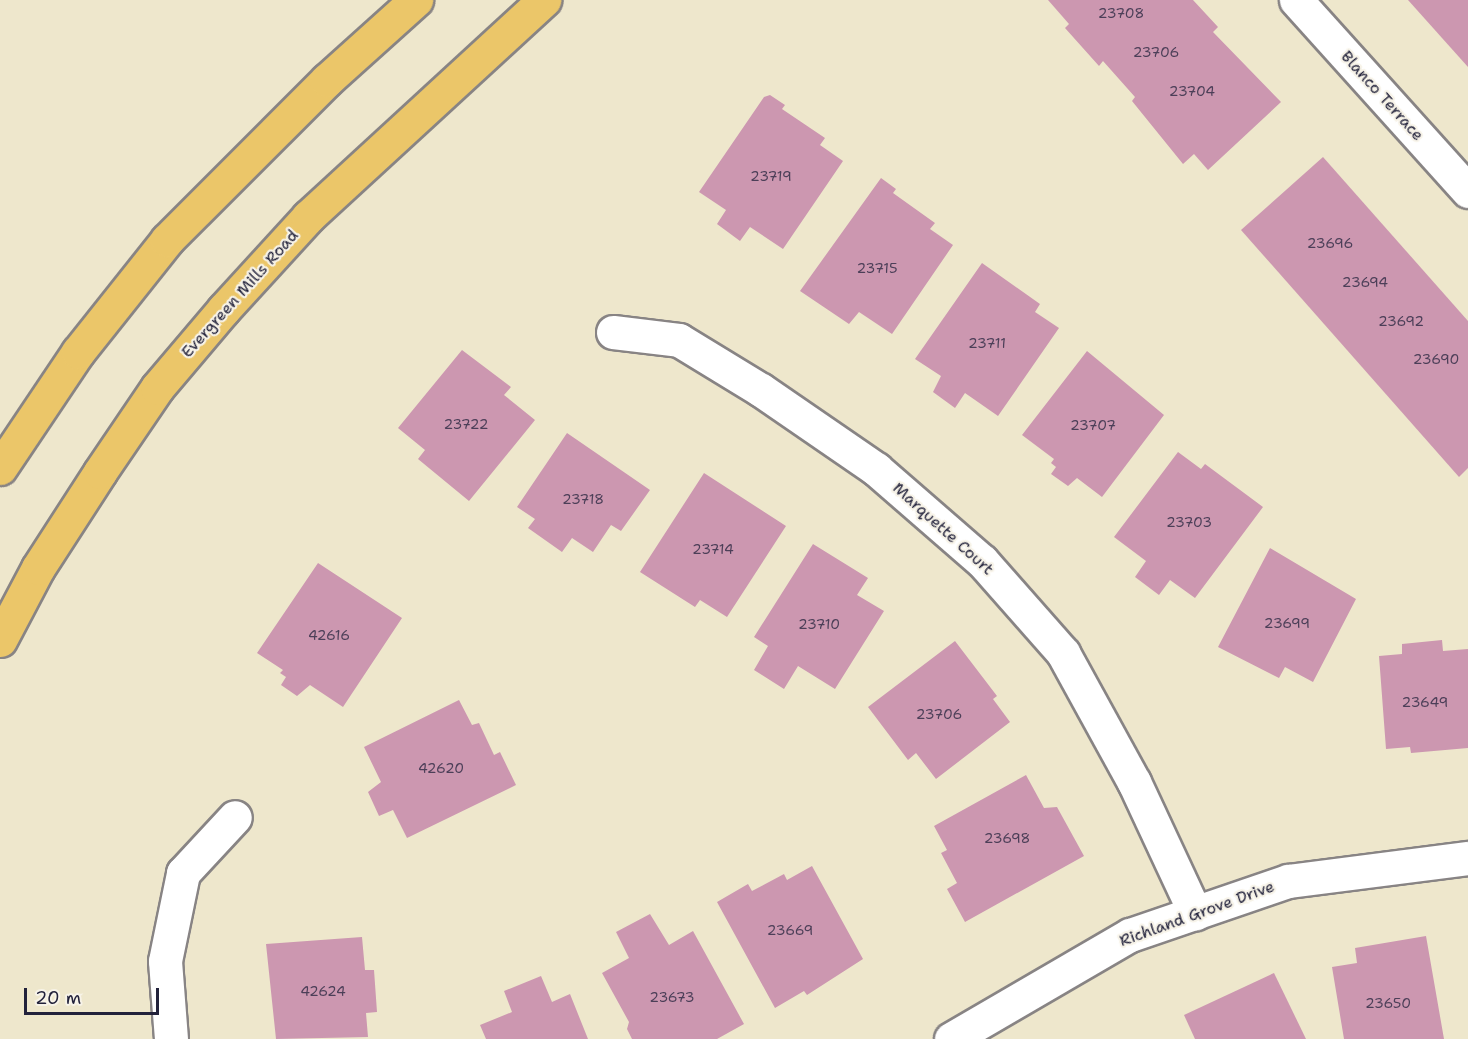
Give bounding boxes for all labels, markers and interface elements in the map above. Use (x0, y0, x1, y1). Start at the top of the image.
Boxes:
house number: 23708 (1098, 5, 1144, 21)
house number: 23706 (1133, 44, 1179, 60)
street label: Blanco Terrace (1337, 47, 1427, 145)
house number: 23704 (1169, 83, 1215, 99)
house number: 23719 (750, 168, 792, 184)
street label: Evergreen Mills Road (178, 226, 302, 362)
house number: 23696 (1307, 235, 1353, 251)
house number: 23715 (857, 260, 897, 276)
house number: 23694 (1342, 274, 1388, 290)
house number: 23692 (1378, 313, 1424, 329)
house number: 23711 (968, 335, 1006, 351)
house number: 23690 (1413, 351, 1459, 367)
house number: 23722 (443, 416, 489, 432)
house number: 23707 (1070, 417, 1116, 433)
street label: Marquette Court (889, 479, 997, 579)
house number: 23718 (562, 491, 604, 507)
house number: 23703 (1166, 514, 1212, 530)
house number: 23714 (692, 541, 734, 557)
house number: 23699 (1264, 615, 1310, 631)
house number: 23710 (798, 616, 840, 632)
house number: 42616 (308, 627, 350, 643)
house number: 23649 (1402, 694, 1448, 710)
house number: 23706 (916, 706, 962, 722)
house number: 42620 (418, 760, 464, 776)
house number: 23698 (984, 830, 1030, 846)
street label: Richland Grove Drive (1117, 877, 1277, 951)
house number: 23669 (767, 922, 813, 938)
scale bar (27, 976, 162, 1014)
house number: 42624 (300, 983, 346, 999)
text: 20 m (35, 986, 81, 1010)
house number: 23673 (649, 989, 695, 1005)
house number: 23650 (1365, 995, 1411, 1011)

